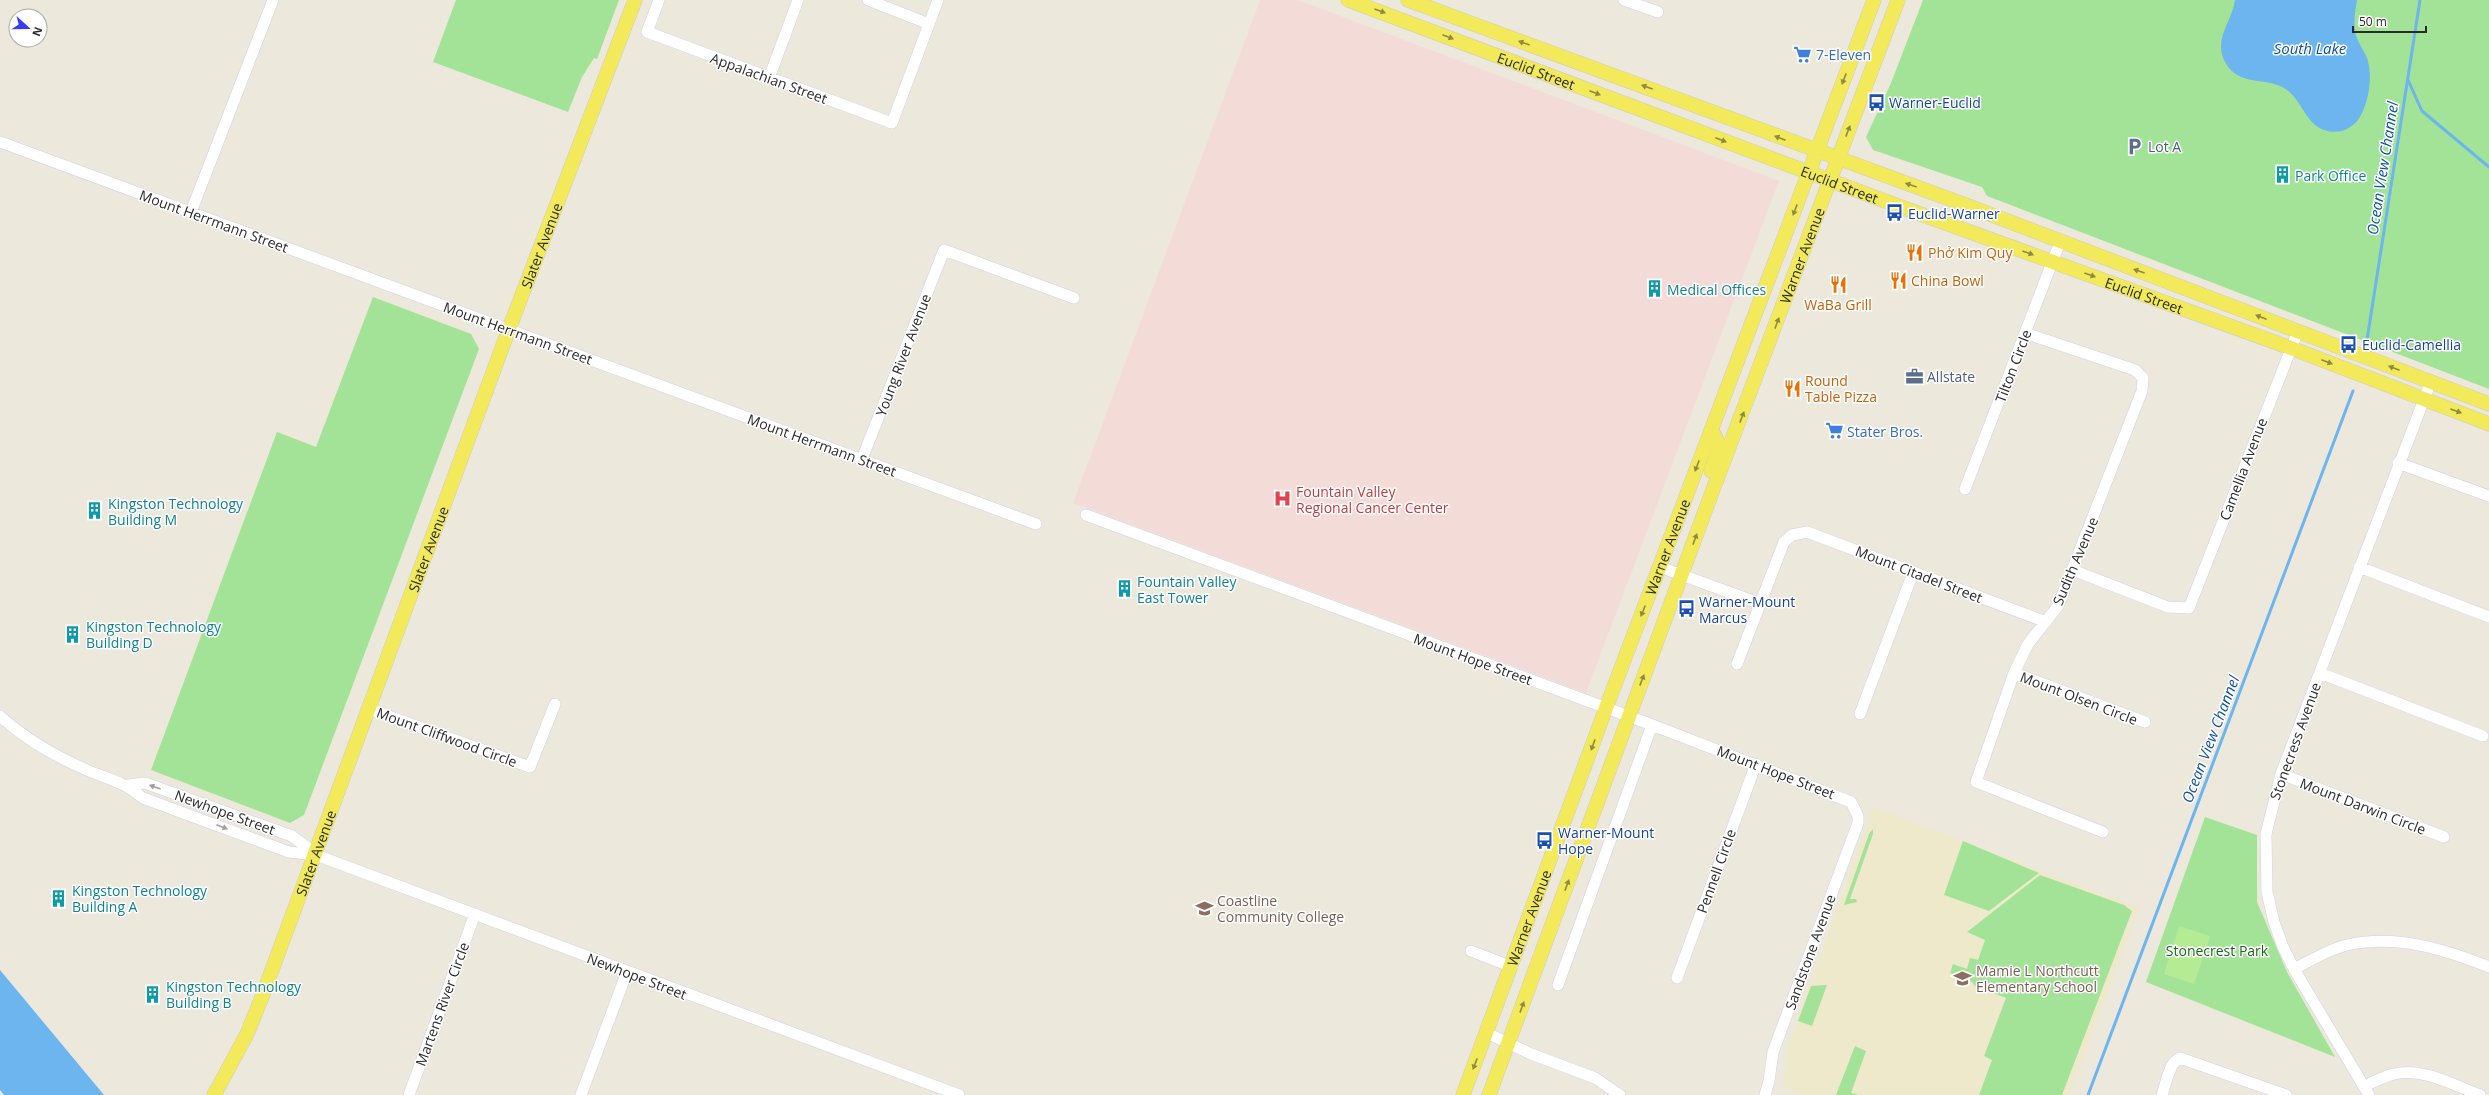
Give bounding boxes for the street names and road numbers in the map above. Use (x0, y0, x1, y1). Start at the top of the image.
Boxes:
street label: Euclid Street (1495, 47, 1578, 94)
street label: Appalachian Street (708, 48, 830, 108)
street label: Euclid Street (1798, 161, 1881, 207)
street label: Mount Herrmann Street (137, 185, 291, 257)
street label: Slater Avenue (516, 200, 566, 291)
street label: Warner Avenue (1775, 205, 1828, 306)
street label: Euclid Street (2103, 272, 2186, 318)
street label: Young River Avenue (871, 291, 935, 419)
street label: Mount Herrmann Street (441, 297, 595, 369)
street label: Tilton Circle (1990, 327, 2036, 405)
street label: Mount Herrmann Street (745, 409, 899, 481)
street label: Camellia Avenue (2215, 415, 2271, 523)
street label: Warner Avenue (1640, 496, 1694, 597)
street label: Slater Avenue (403, 503, 452, 594)
street label: Sudith Avenue (2048, 514, 2102, 608)
street label: Mount Citadel Street (1853, 541, 1985, 607)
street label: Mount Hope Street (1411, 629, 1535, 689)
street label: Mount Olsen Circle (2018, 667, 2140, 729)
street label: Stonecress Avenue (2265, 680, 2325, 802)
street label: Mount Cliffwood Circle (374, 703, 520, 771)
street label: Mount Hope Street (1714, 741, 1838, 803)
street label: Mount Darwin Circle (2297, 773, 2429, 839)
street label: Newhope Street (172, 785, 278, 839)
street label: Slater Avenue (291, 807, 340, 898)
street label: Pennell Circle (1692, 826, 1740, 916)
street label: Warner Avenue (1502, 867, 1555, 968)
street label: Sandstone Avenue (1780, 892, 1840, 1012)
street label: Martens River Circle (411, 939, 473, 1069)
street label: Newhope Street (584, 948, 690, 1004)

